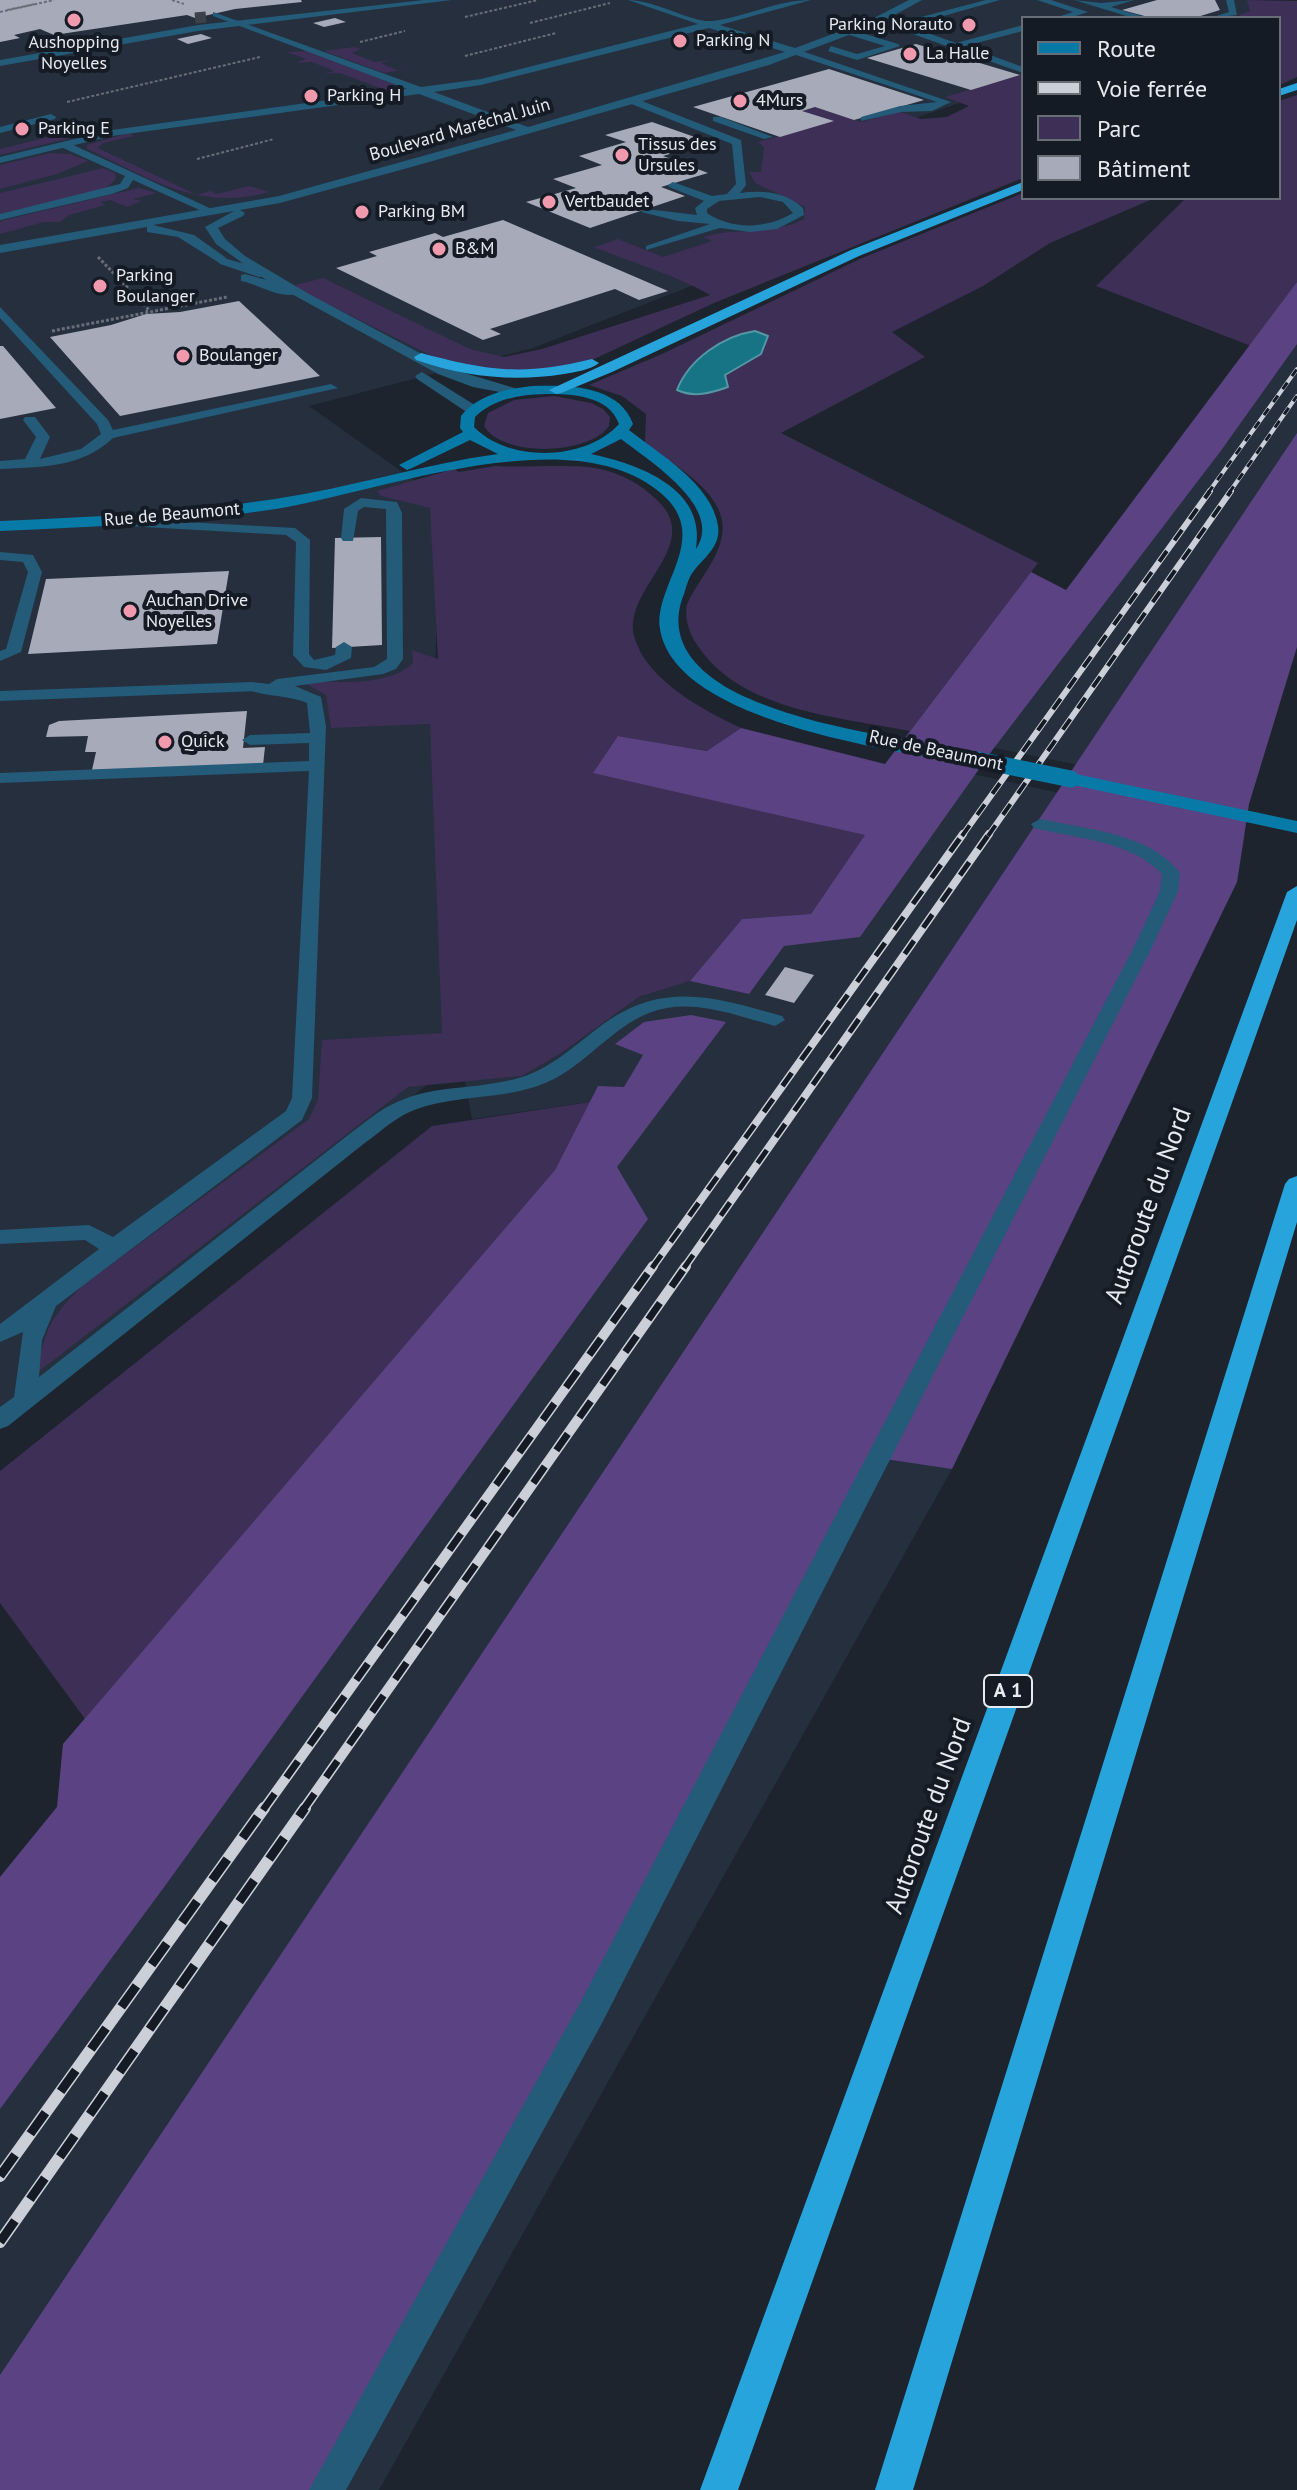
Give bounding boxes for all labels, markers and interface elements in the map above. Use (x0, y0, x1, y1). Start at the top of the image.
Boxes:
marker: Aushopping Noyelles (65, 11, 83, 29)
place label: Parking Norauto (829, 14, 953, 36)
marker: Parking Norauto (960, 16, 978, 34)
legend (1021, 16, 1281, 200)
place label: Parking N (696, 30, 770, 52)
place label: Aushopping Noyelles (28, 32, 120, 74)
marker: Parking N (671, 32, 689, 50)
text: Route (1097, 33, 1156, 64)
place label: La Halle (926, 43, 989, 65)
marker: La Halle (901, 45, 919, 63)
text: Voie ferrée (1097, 73, 1207, 104)
place label: Parking H (327, 85, 401, 107)
marker: Parking H (302, 87, 320, 105)
place label: 4Murs (756, 90, 803, 112)
marker: 4Murs (731, 92, 749, 110)
street label: Boulevard Maréchal Juin (367, 94, 553, 166)
text: Parc (1097, 113, 1140, 144)
place label: Parking E (38, 118, 110, 140)
marker: Parking E (13, 120, 31, 138)
place label: Tissus des Ursules (638, 134, 716, 176)
marker: Tissus des Ursules (613, 146, 631, 164)
text: Bâtiment (1097, 153, 1190, 184)
place label: Vertbaudet (565, 191, 649, 213)
marker: Vertbaudet (540, 193, 558, 211)
place label: Parking BM (378, 201, 465, 223)
marker: Parking BM (353, 203, 371, 221)
place label: B&M (455, 238, 494, 260)
marker: B&M (430, 240, 448, 258)
place label: Parking Boulanger (116, 265, 195, 308)
marker: Parking Boulanger (91, 277, 109, 295)
place label: Boulanger (199, 345, 278, 367)
marker: Boulanger (174, 347, 192, 365)
street label: Rue de Beaumont (103, 498, 241, 532)
place label: Auchan Drive Noyelles (146, 590, 248, 632)
marker: Auchan Drive Noyelles (121, 602, 139, 620)
street label: Rue de Beaumont (867, 726, 1005, 776)
place label: Quick (181, 731, 225, 753)
marker: Quick (156, 733, 174, 751)
street label: Autoroute du Nord (1099, 1104, 1199, 1308)
road number: A 1 (984, 1675, 1032, 1707)
street label: Autoroute du Nord (879, 1714, 979, 1918)

